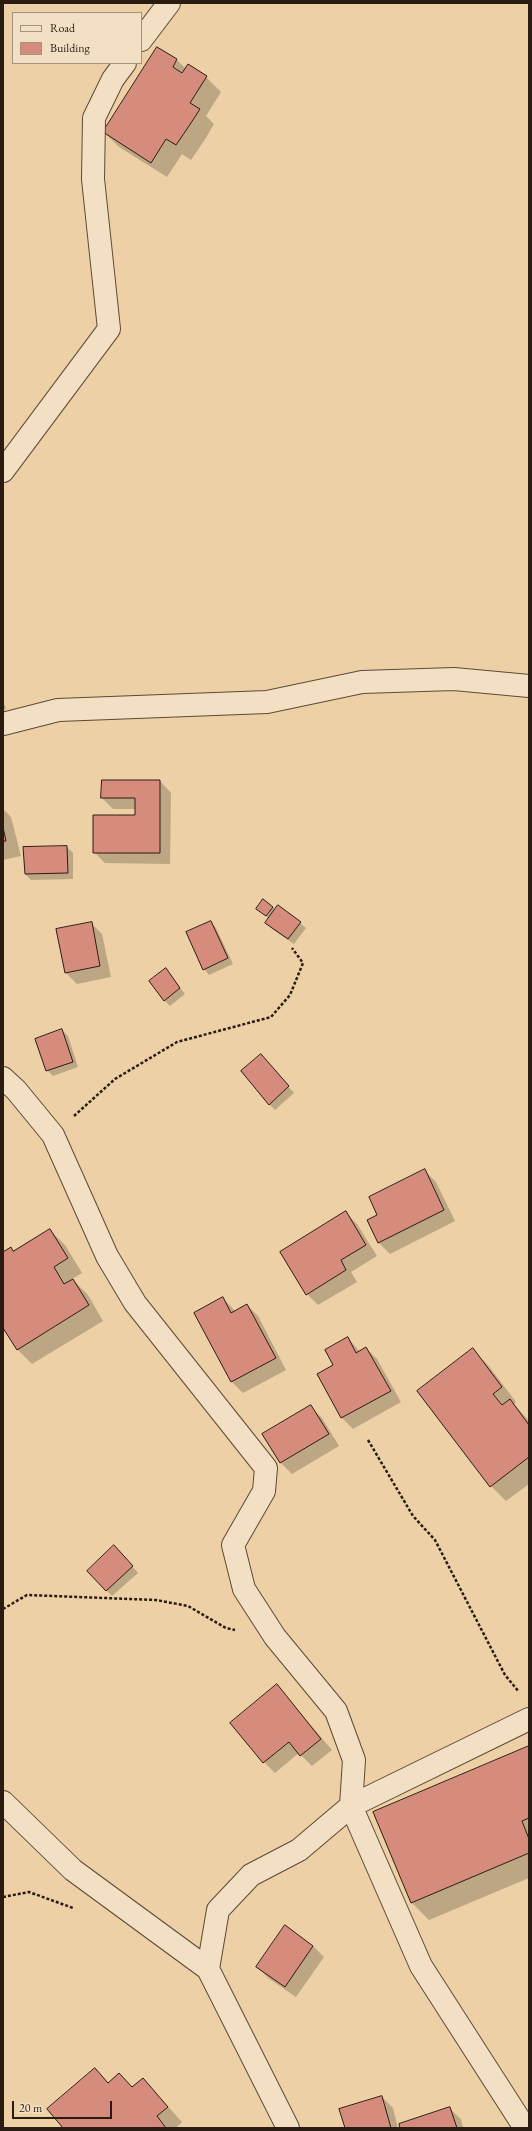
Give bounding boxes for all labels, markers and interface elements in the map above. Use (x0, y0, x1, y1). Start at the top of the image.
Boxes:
legend (12, 12, 142, 64)
text: Road (50, 20, 75, 36)
text: Building (50, 40, 90, 56)
scale bar (14, 2093, 114, 2119)
text: 20 m (19, 2100, 42, 2116)

